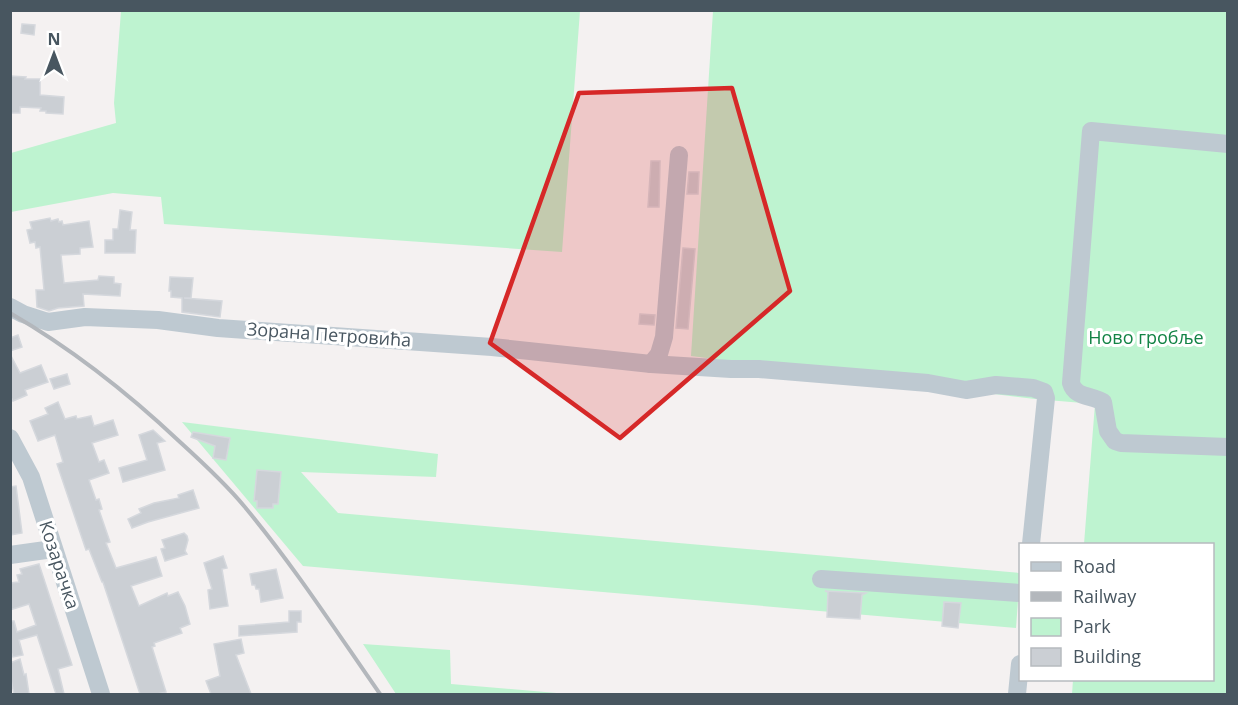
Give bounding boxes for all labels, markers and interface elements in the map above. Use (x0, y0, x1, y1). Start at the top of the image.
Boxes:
north arrow (24, 24, 84, 84)
text: N (47, 28, 61, 50)
street label: Зорана Петровића (246, 316, 412, 352)
park label: Ново гробље (1088, 325, 1204, 349)
street label: Козарачка (34, 517, 86, 612)
legend (1019, 543, 1214, 681)
text: Road (1073, 554, 1116, 578)
text: Railway (1073, 584, 1137, 608)
text: Park (1073, 614, 1111, 638)
text: Building (1073, 644, 1141, 668)

